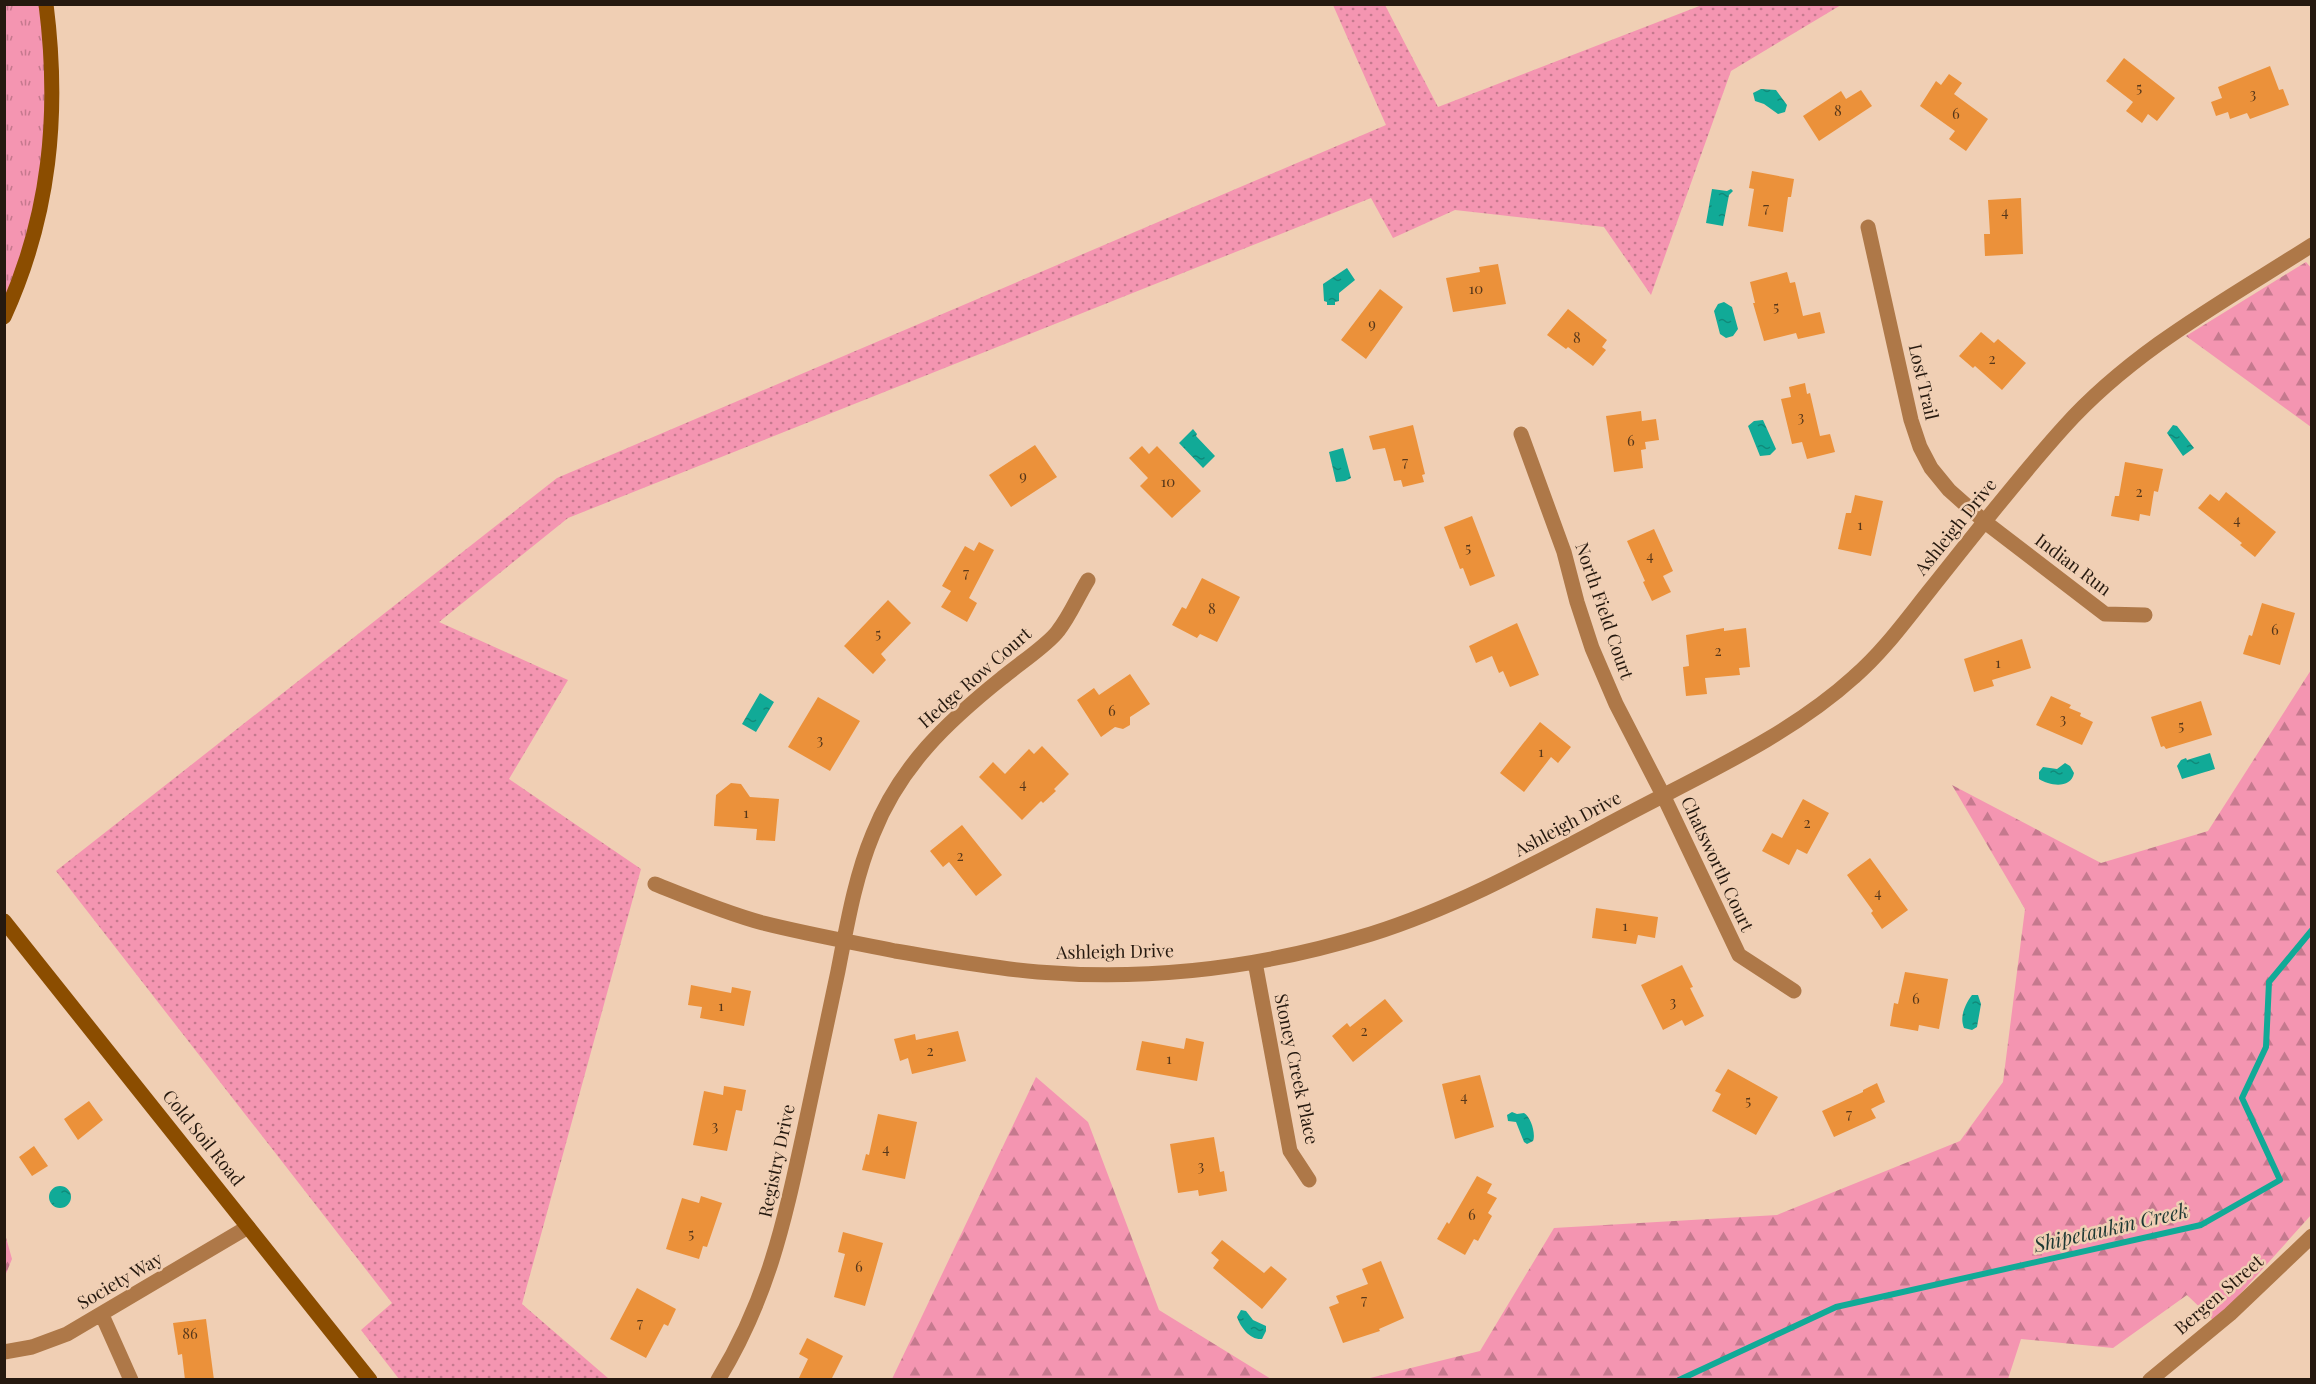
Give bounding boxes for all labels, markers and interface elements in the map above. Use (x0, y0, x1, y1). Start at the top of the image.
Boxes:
house number: 5 (2136, 77, 2142, 97)
house number: 3 (2250, 83, 2257, 103)
house number: 8 (1834, 100, 1842, 120)
house number: 6 (1952, 103, 1960, 123)
house number: 7 (1763, 197, 1769, 217)
house number: 4 (2001, 201, 2009, 221)
house number: 10 (1469, 278, 1483, 298)
house number: 5 (1773, 296, 1779, 316)
house number: 9 (1368, 313, 1376, 333)
house number: 8 (1573, 327, 1581, 347)
street label: Lost Trail (1904, 341, 1944, 422)
house number: 2 (1988, 348, 1996, 368)
house number: 3 (1798, 406, 1805, 426)
house number: 6 (1627, 430, 1635, 450)
house number: 7 (1402, 451, 1408, 471)
house number: 9 (1019, 465, 1027, 485)
house number: 10 (1161, 471, 1175, 491)
street label: Ashleigh Drive (1908, 473, 2002, 581)
house number: 2 (2135, 481, 2143, 501)
house number: 4 (2233, 509, 2241, 529)
house number: 1 (1857, 514, 1863, 534)
street label: Indian Run (2031, 528, 2117, 601)
house number: 5 (1465, 537, 1471, 557)
street label: North Field Court (1570, 539, 1640, 683)
house number: 4 (1646, 545, 1654, 565)
house number: 7 (963, 562, 969, 582)
house number: 8 (1208, 598, 1216, 618)
house number: 6 (2271, 619, 2279, 639)
street label: Hedge Row Court (913, 621, 1036, 733)
house number: 5 (875, 623, 881, 643)
house number: 2 (1714, 640, 1722, 660)
house number: 1 (1995, 652, 2001, 672)
house number: 6 (1108, 700, 1116, 720)
house number: 3 (2060, 708, 2067, 728)
house number: 5 (2178, 715, 2184, 735)
house number: 3 (817, 729, 824, 749)
house number: 1 (1538, 741, 1544, 761)
house number: 4 (1019, 773, 1027, 793)
street label: Ashleigh Drive (1509, 785, 1625, 862)
street label: Chatsworth Court (1676, 792, 1760, 936)
house number: 1 (743, 802, 749, 822)
house number: 2 (1803, 812, 1811, 832)
house number: 2 (956, 845, 964, 865)
house number: 4 (1874, 882, 1882, 902)
house number: 1 (1622, 915, 1628, 935)
street label: Ashleigh Drive (1055, 938, 1174, 964)
house number: 6 (1912, 988, 1920, 1008)
street label: Stoney Creek Place (1269, 991, 1325, 1146)
house number: 3 (1670, 991, 1677, 1011)
house number: 1 (718, 995, 724, 1015)
house number: 2 (1360, 1020, 1368, 1040)
house number: 2 (926, 1040, 934, 1060)
house number: 1 (1166, 1048, 1172, 1068)
street label: Cold Soil Road (158, 1084, 250, 1191)
house number: 4 (1460, 1086, 1468, 1106)
house number: 5 (1745, 1090, 1751, 1110)
street label: Registry Drive (752, 1102, 800, 1220)
house number: 7 (1846, 1103, 1852, 1123)
house number: 3 (712, 1115, 719, 1135)
house number: 4 (882, 1138, 890, 1158)
house number: 3 (1198, 1155, 1205, 1175)
water label: Shipetaukin Creek (2030, 1196, 2191, 1258)
house number: 6 (1468, 1204, 1476, 1224)
house number: 5 (688, 1223, 694, 1243)
street label: Society Way (72, 1246, 167, 1314)
street label: Bergen Street (2169, 1249, 2268, 1339)
house number: 6 (855, 1256, 863, 1276)
house number: 7 (1361, 1289, 1367, 1309)
house number: 7 (637, 1312, 643, 1332)
house number: 86 (182, 1323, 198, 1343)

